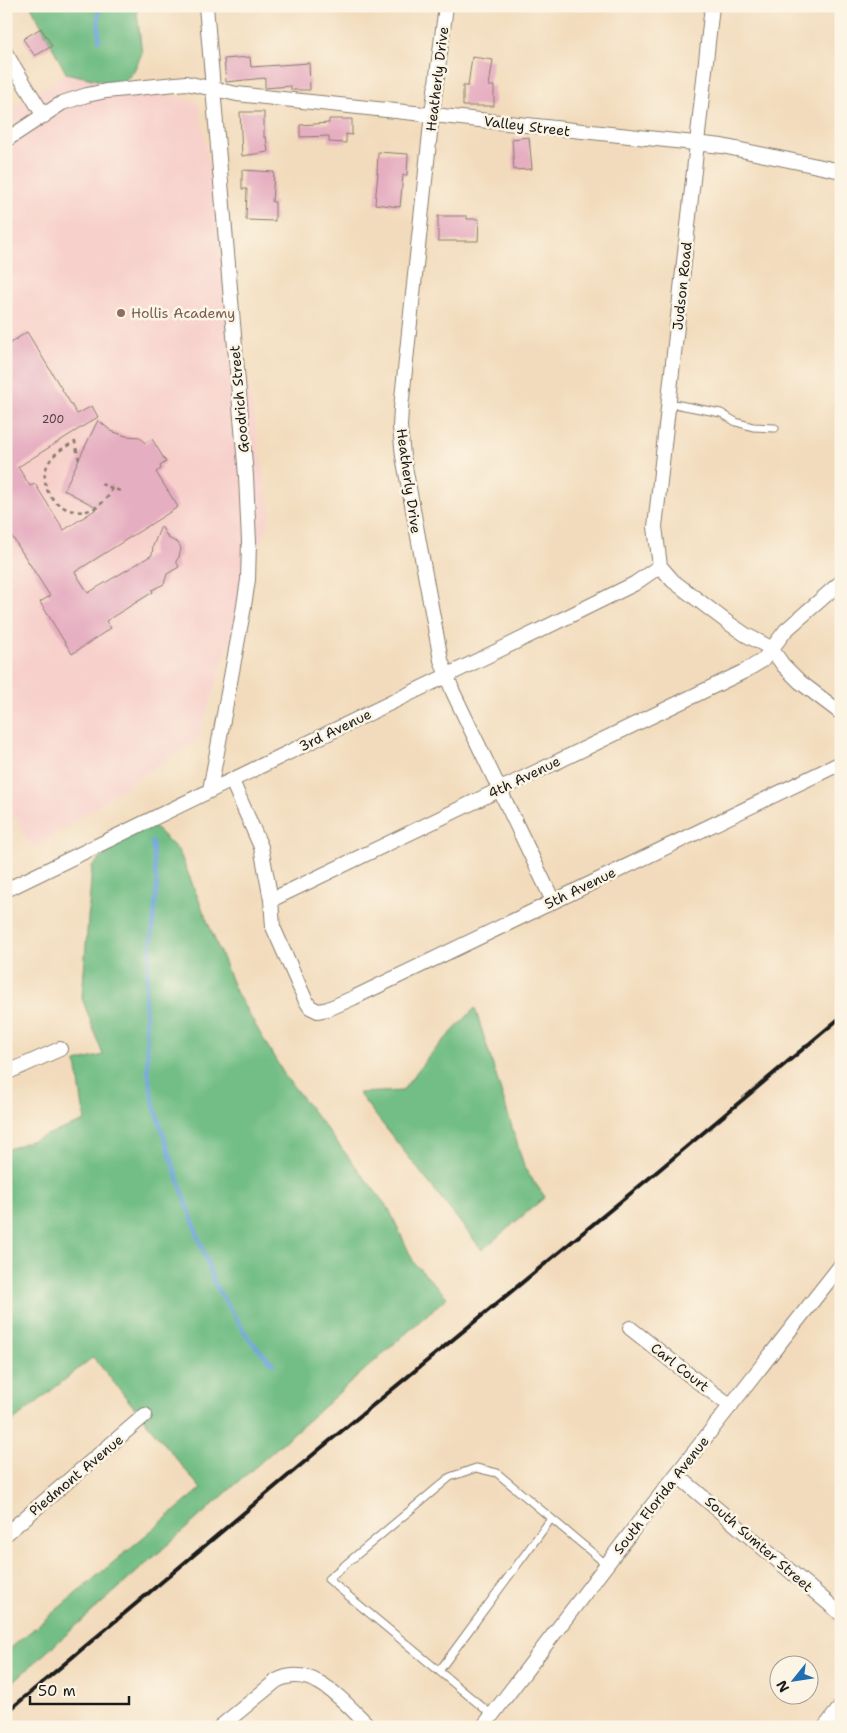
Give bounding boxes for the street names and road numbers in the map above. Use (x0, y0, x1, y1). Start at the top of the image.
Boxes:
street label: Heatherly Drive (422, 25, 452, 133)
street label: Valley Street (483, 112, 571, 140)
street label: Judson Road (668, 241, 696, 331)
street label: Goodrich Street (225, 345, 253, 453)
street label: Heatherly Drive (393, 427, 425, 535)
street label: 3rd Avenue (296, 705, 374, 755)
street label: 4th Avenue (485, 752, 563, 802)
street label: 5th Avenue (541, 863, 619, 913)
street label: Carl Court (647, 1339, 713, 1395)
street label: Piedmont Avenue (25, 1430, 127, 1520)
street label: South Florida Avenue (609, 1432, 713, 1558)
street label: South Sumter Street (701, 1492, 817, 1596)

